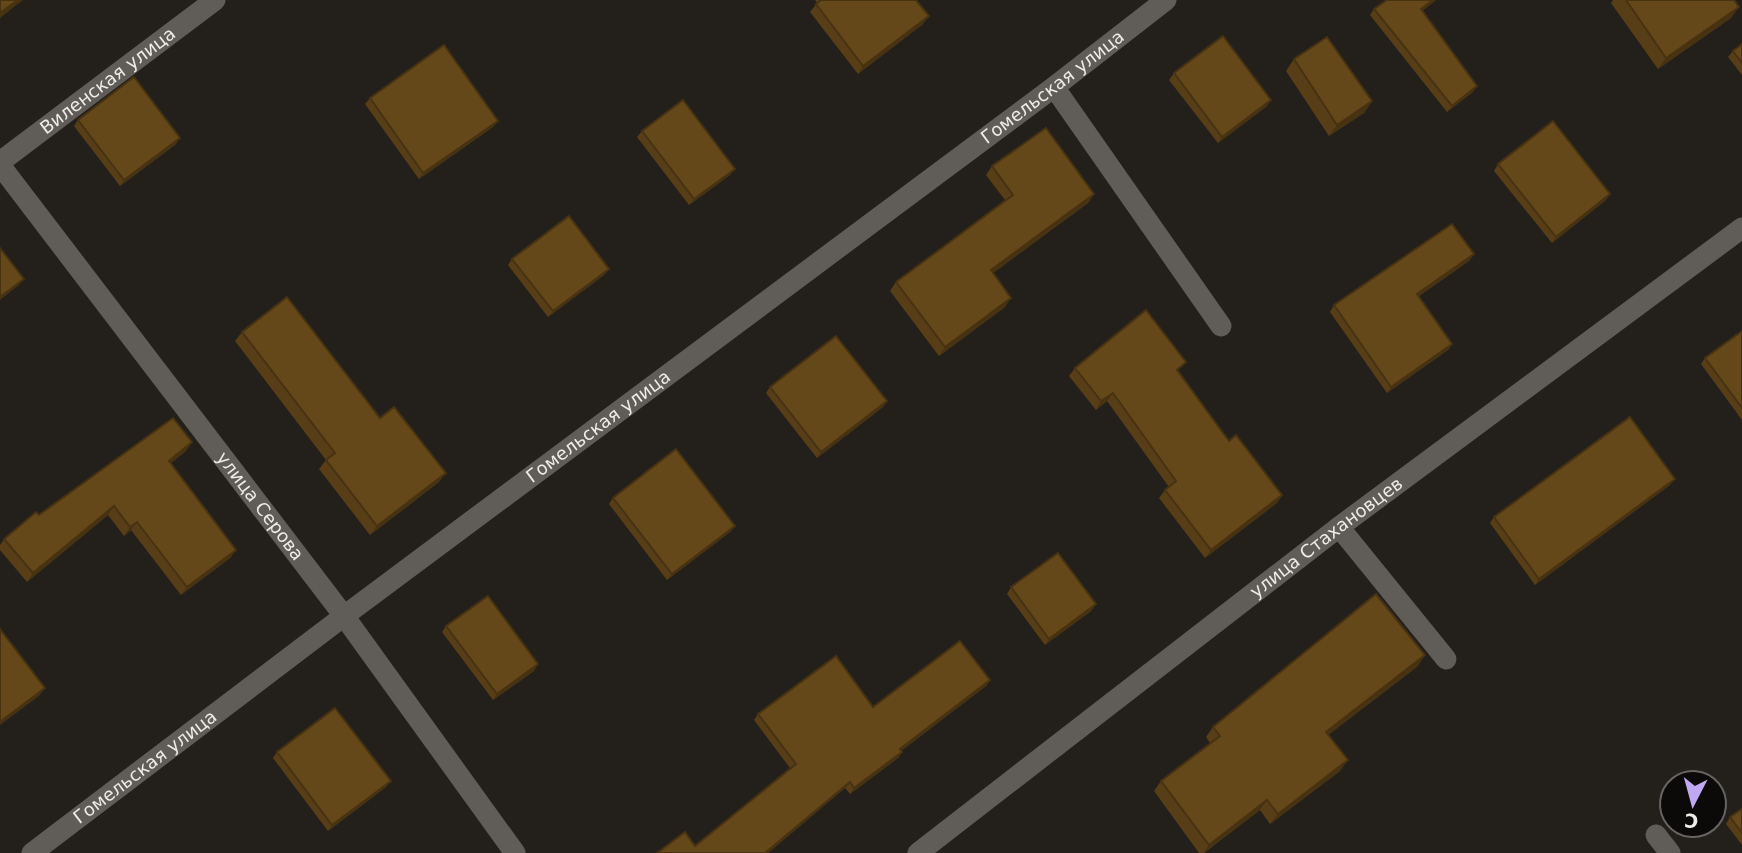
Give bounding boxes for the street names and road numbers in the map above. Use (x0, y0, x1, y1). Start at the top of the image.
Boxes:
street label: Виленская улица (36, 23, 179, 138)
street label: Гомельская улица (977, 26, 1128, 148)
street label: Гомельская улица (522, 366, 674, 487)
street label: улица Серова (213, 447, 309, 564)
street label: улица Стахановцев (1246, 473, 1406, 602)
street label: Гомельская улица (69, 706, 221, 828)

